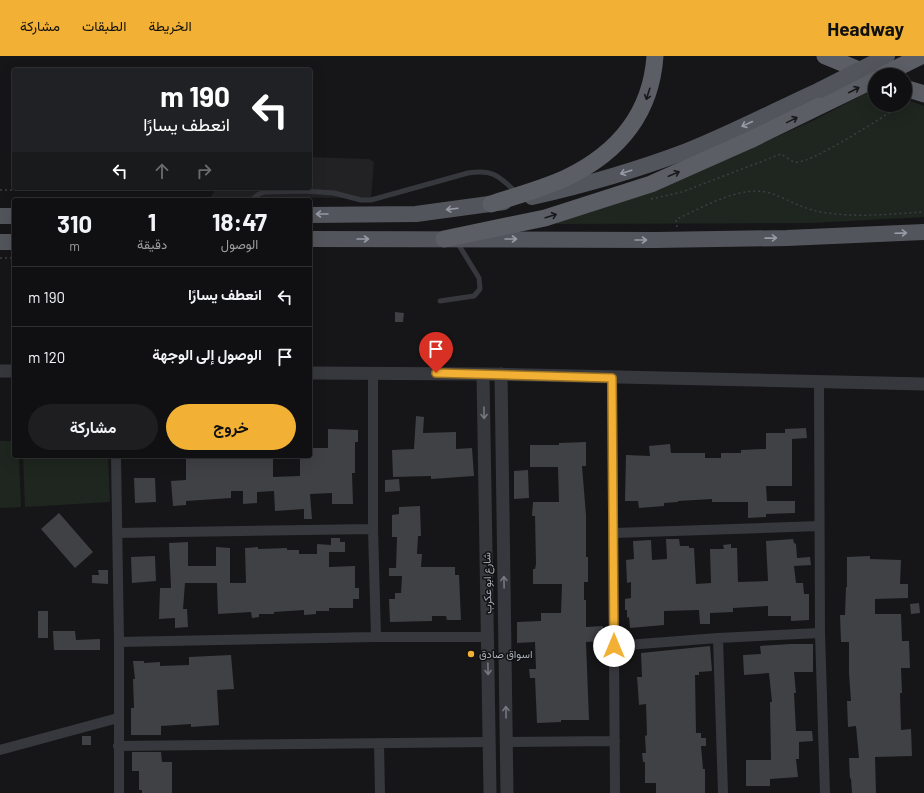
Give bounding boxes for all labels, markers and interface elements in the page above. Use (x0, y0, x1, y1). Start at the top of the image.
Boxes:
text: مشاركة (20, 17, 60, 34)
text: الطبقات (82, 17, 126, 34)
text: الخريطة (148, 17, 192, 34)
text: Headway (827, 17, 904, 40)
map controls (868, 68, 912, 112)
button: sound (868, 68, 912, 112)
text: 190 m (160, 79, 230, 113)
icon: left (244, 84, 296, 136)
one-way arrow (847, 85, 859, 93)
one-way arrow (644, 88, 651, 101)
text: انعطف يسارًا (143, 113, 230, 135)
one-way arrow (785, 116, 797, 123)
one-way arrow (741, 121, 753, 128)
icon: left (109, 160, 131, 182)
icon: ahead (151, 160, 173, 182)
icon: right (193, 160, 215, 182)
one-way arrow (620, 169, 633, 176)
one-way arrow (667, 170, 679, 178)
one-way arrow (446, 205, 459, 213)
text: 1 (148, 207, 156, 236)
text: 18:47 (212, 207, 267, 236)
text: 310 (57, 209, 92, 238)
one-way arrow (316, 210, 329, 218)
one-way arrow (544, 212, 557, 219)
one-way arrow (894, 229, 907, 237)
one-way arrow (764, 234, 777, 242)
one-way arrow (356, 235, 369, 243)
one-way arrow (504, 235, 517, 243)
text: دقيقة (137, 236, 167, 252)
text: الوصول (221, 236, 258, 252)
one-way arrow (634, 236, 647, 244)
text: m (69, 238, 80, 254)
text: انعطف يسارًا (188, 285, 262, 303)
icon: left (274, 286, 296, 308)
text: 190 m (28, 288, 65, 306)
pin (419, 332, 453, 373)
icon: arrive (425, 338, 447, 360)
text: الوصول إلى الوجهة (152, 345, 262, 363)
icon: arrive (274, 346, 296, 368)
text: 120 m (28, 348, 65, 366)
button: مشاركة (28, 404, 158, 450)
button: خروج (166, 404, 296, 450)
one-way arrow (480, 406, 488, 419)
street label: شارع ابو عكرب (479, 552, 496, 614)
one-way arrow (500, 576, 508, 589)
position arrow (593, 625, 635, 667)
place label: اسواق صادق (479, 647, 532, 661)
marker: اسواق صادق (466, 649, 476, 659)
one-way arrow (484, 662, 492, 675)
one-way arrow (502, 706, 510, 719)

